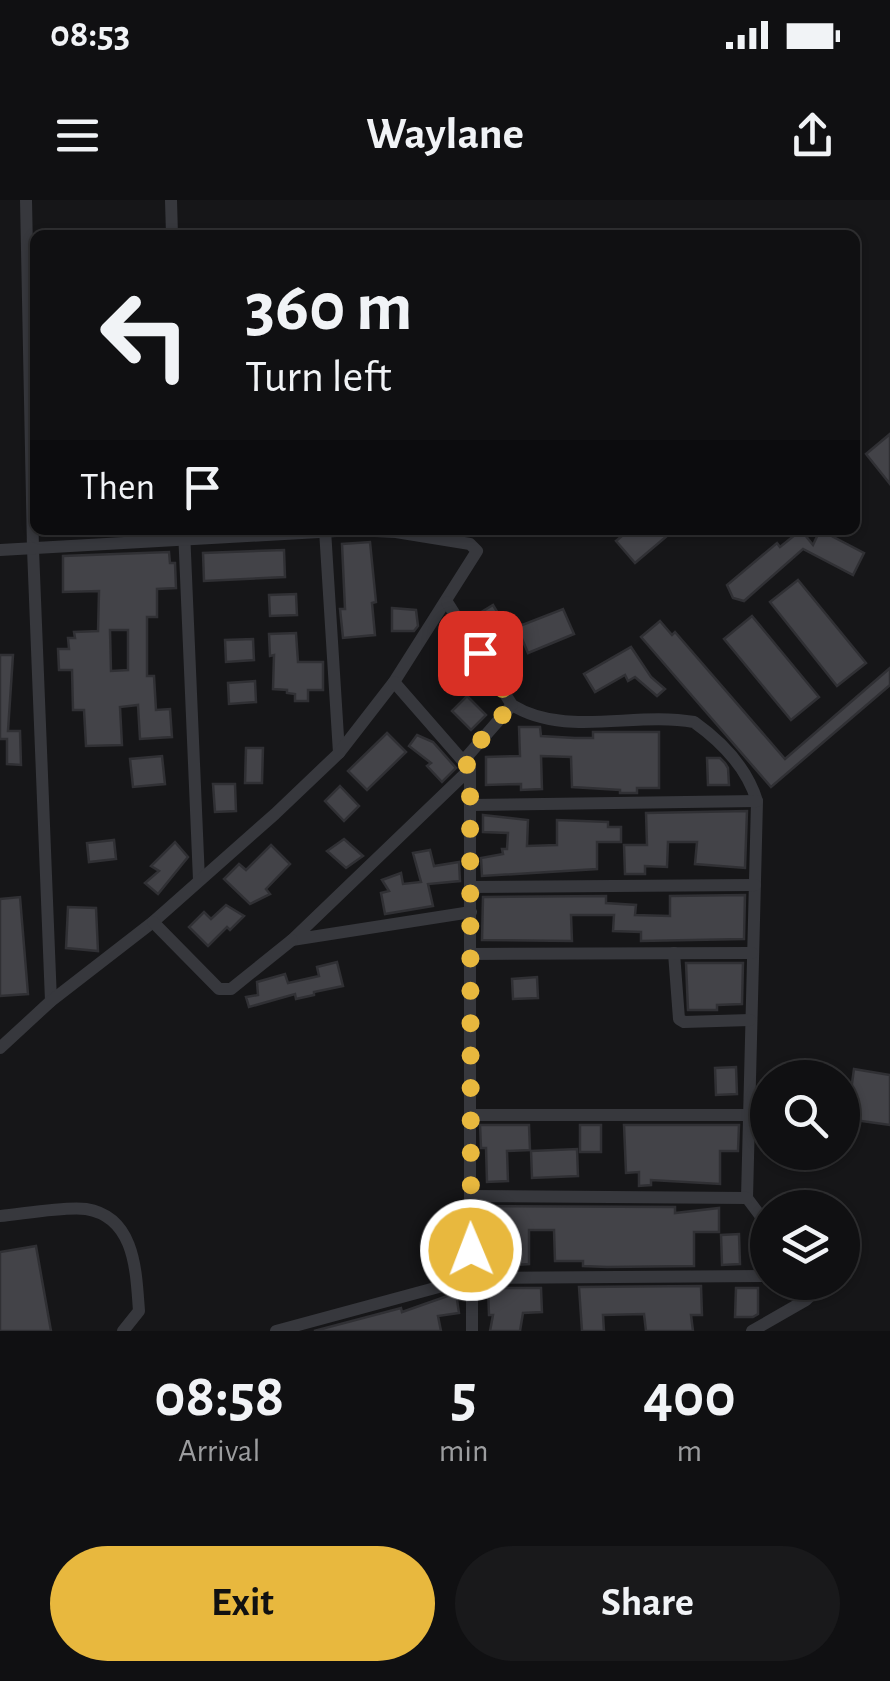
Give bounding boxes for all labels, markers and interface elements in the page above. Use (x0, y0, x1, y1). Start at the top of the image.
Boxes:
text: 08:53 (50, 16, 130, 54)
icon: menu (50, 108, 105, 163)
icon: share (785, 108, 840, 163)
text: Waylane (366, 112, 524, 157)
icon: left (80, 270, 210, 400)
text: 360 m (245, 273, 413, 343)
text: Turn left (245, 355, 392, 400)
icon: arrive (175, 460, 230, 515)
text: Then (80, 469, 155, 507)
pin (438, 611, 523, 696)
icon: arrive (453, 626, 508, 681)
map controls (750, 1060, 860, 1300)
button: search (750, 1060, 860, 1170)
button: layers (750, 1190, 860, 1300)
position arrow (419, 1198, 523, 1302)
text: 08:58 (154, 1367, 284, 1427)
text: 5 (451, 1367, 477, 1427)
text: 400 (643, 1367, 736, 1427)
text: Arrival (178, 1435, 261, 1467)
text: min (439, 1435, 489, 1467)
text: m (676, 1435, 702, 1467)
button: Exit (50, 1546, 435, 1661)
button: Share (455, 1546, 840, 1661)

